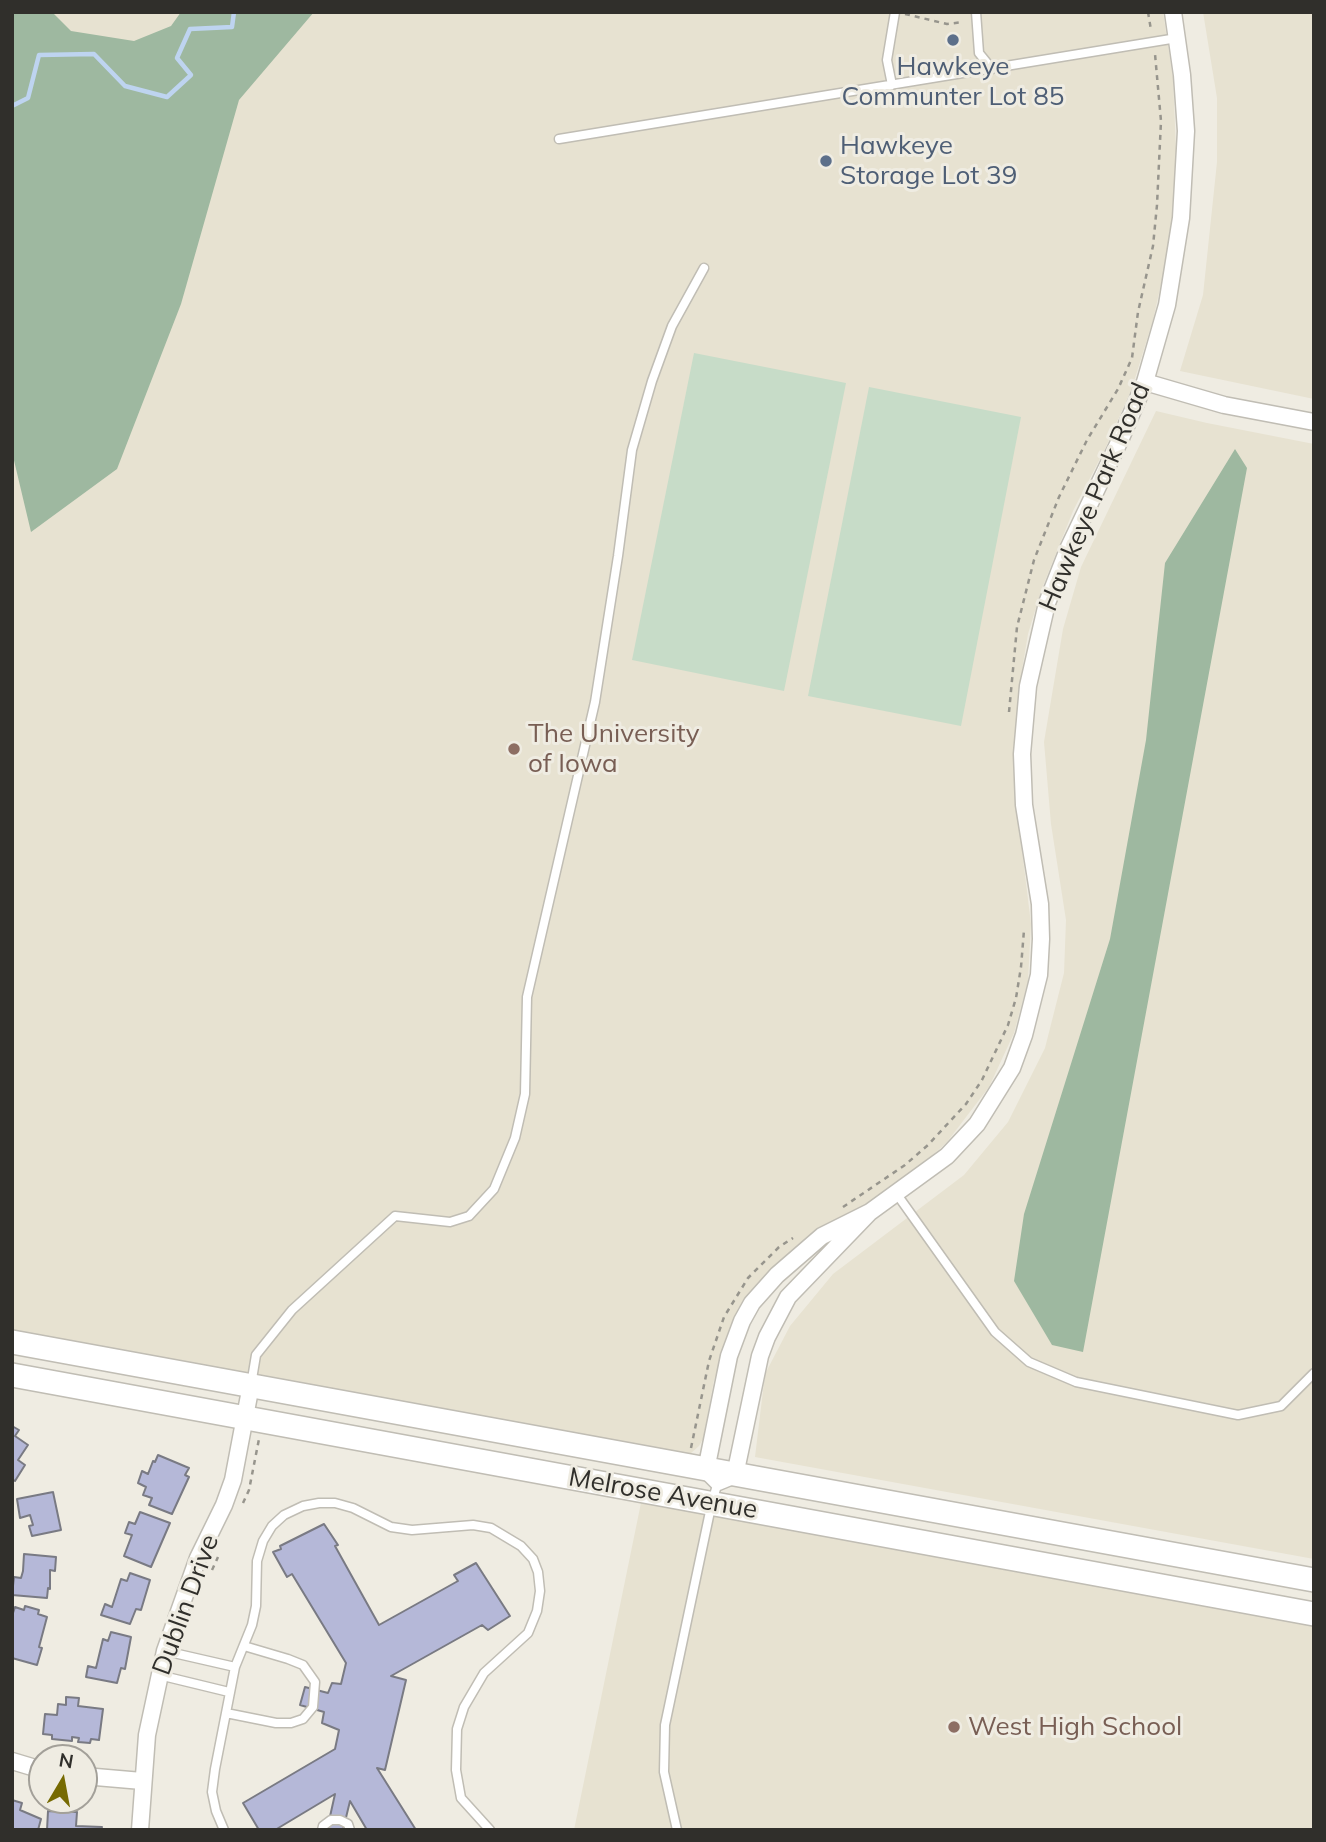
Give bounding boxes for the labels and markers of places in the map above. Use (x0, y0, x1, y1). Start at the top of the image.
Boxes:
marker: Hawkeye Communter Lot 85 (945, 32, 961, 48)
place label: Hawkeye Communter Lot 85 (842, 51, 1064, 112)
place label: Hawkeye Storage Lot 39 (840, 130, 1017, 192)
marker: Hawkeye Storage Lot 39 (818, 153, 834, 169)
place label: The University of Iowa (528, 718, 699, 780)
marker: The University of Iowa (506, 741, 522, 757)
place label: West High School (968, 1711, 1182, 1743)
marker: West High School (946, 1719, 962, 1735)

